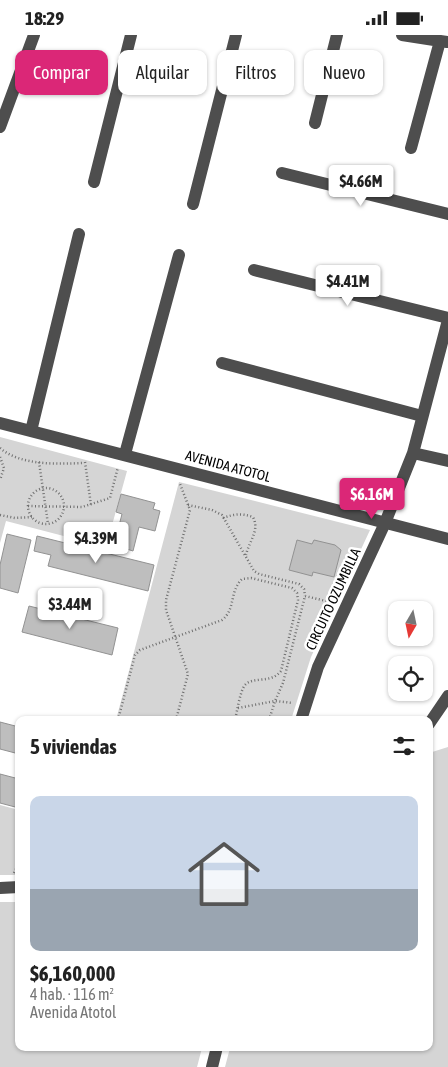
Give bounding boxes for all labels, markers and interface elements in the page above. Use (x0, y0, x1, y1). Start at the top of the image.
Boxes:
text: 18:29 (25, 7, 64, 29)
chip: Comprar (15, 50, 108, 95)
chip: Alquilar (118, 50, 207, 95)
chip: Filtros (217, 50, 294, 95)
chip: Nuevo (304, 50, 383, 95)
pin: $4.66M (320, 165, 402, 207)
text: $4.66M (340, 172, 382, 190)
pin: $4.41M (307, 265, 389, 307)
text: $4.41M (327, 272, 369, 290)
street label: AVENIDA ATOTOL (184, 447, 273, 485)
pin: $6.16M (331, 477, 413, 520)
text: $6.16M (351, 485, 393, 503)
pin: $4.39M (55, 521, 137, 564)
text: $4.39M (75, 529, 117, 547)
street label: CIRCUITO OZUMBILLA (302, 545, 364, 652)
pin: $3.44M (29, 587, 111, 630)
text: $3.44M (49, 595, 91, 613)
north arrow (388, 601, 432, 646)
map controls (388, 601, 433, 701)
button: locate (388, 656, 433, 701)
icon: filters (390, 732, 418, 760)
text: 5 viviendas (30, 734, 117, 758)
icon: home (179, 829, 269, 919)
text: $6,160,000 (30, 961, 115, 985)
text: 4 hab. · 116 m² (30, 985, 114, 1003)
text: Avenida Atotol (30, 1003, 116, 1021)

